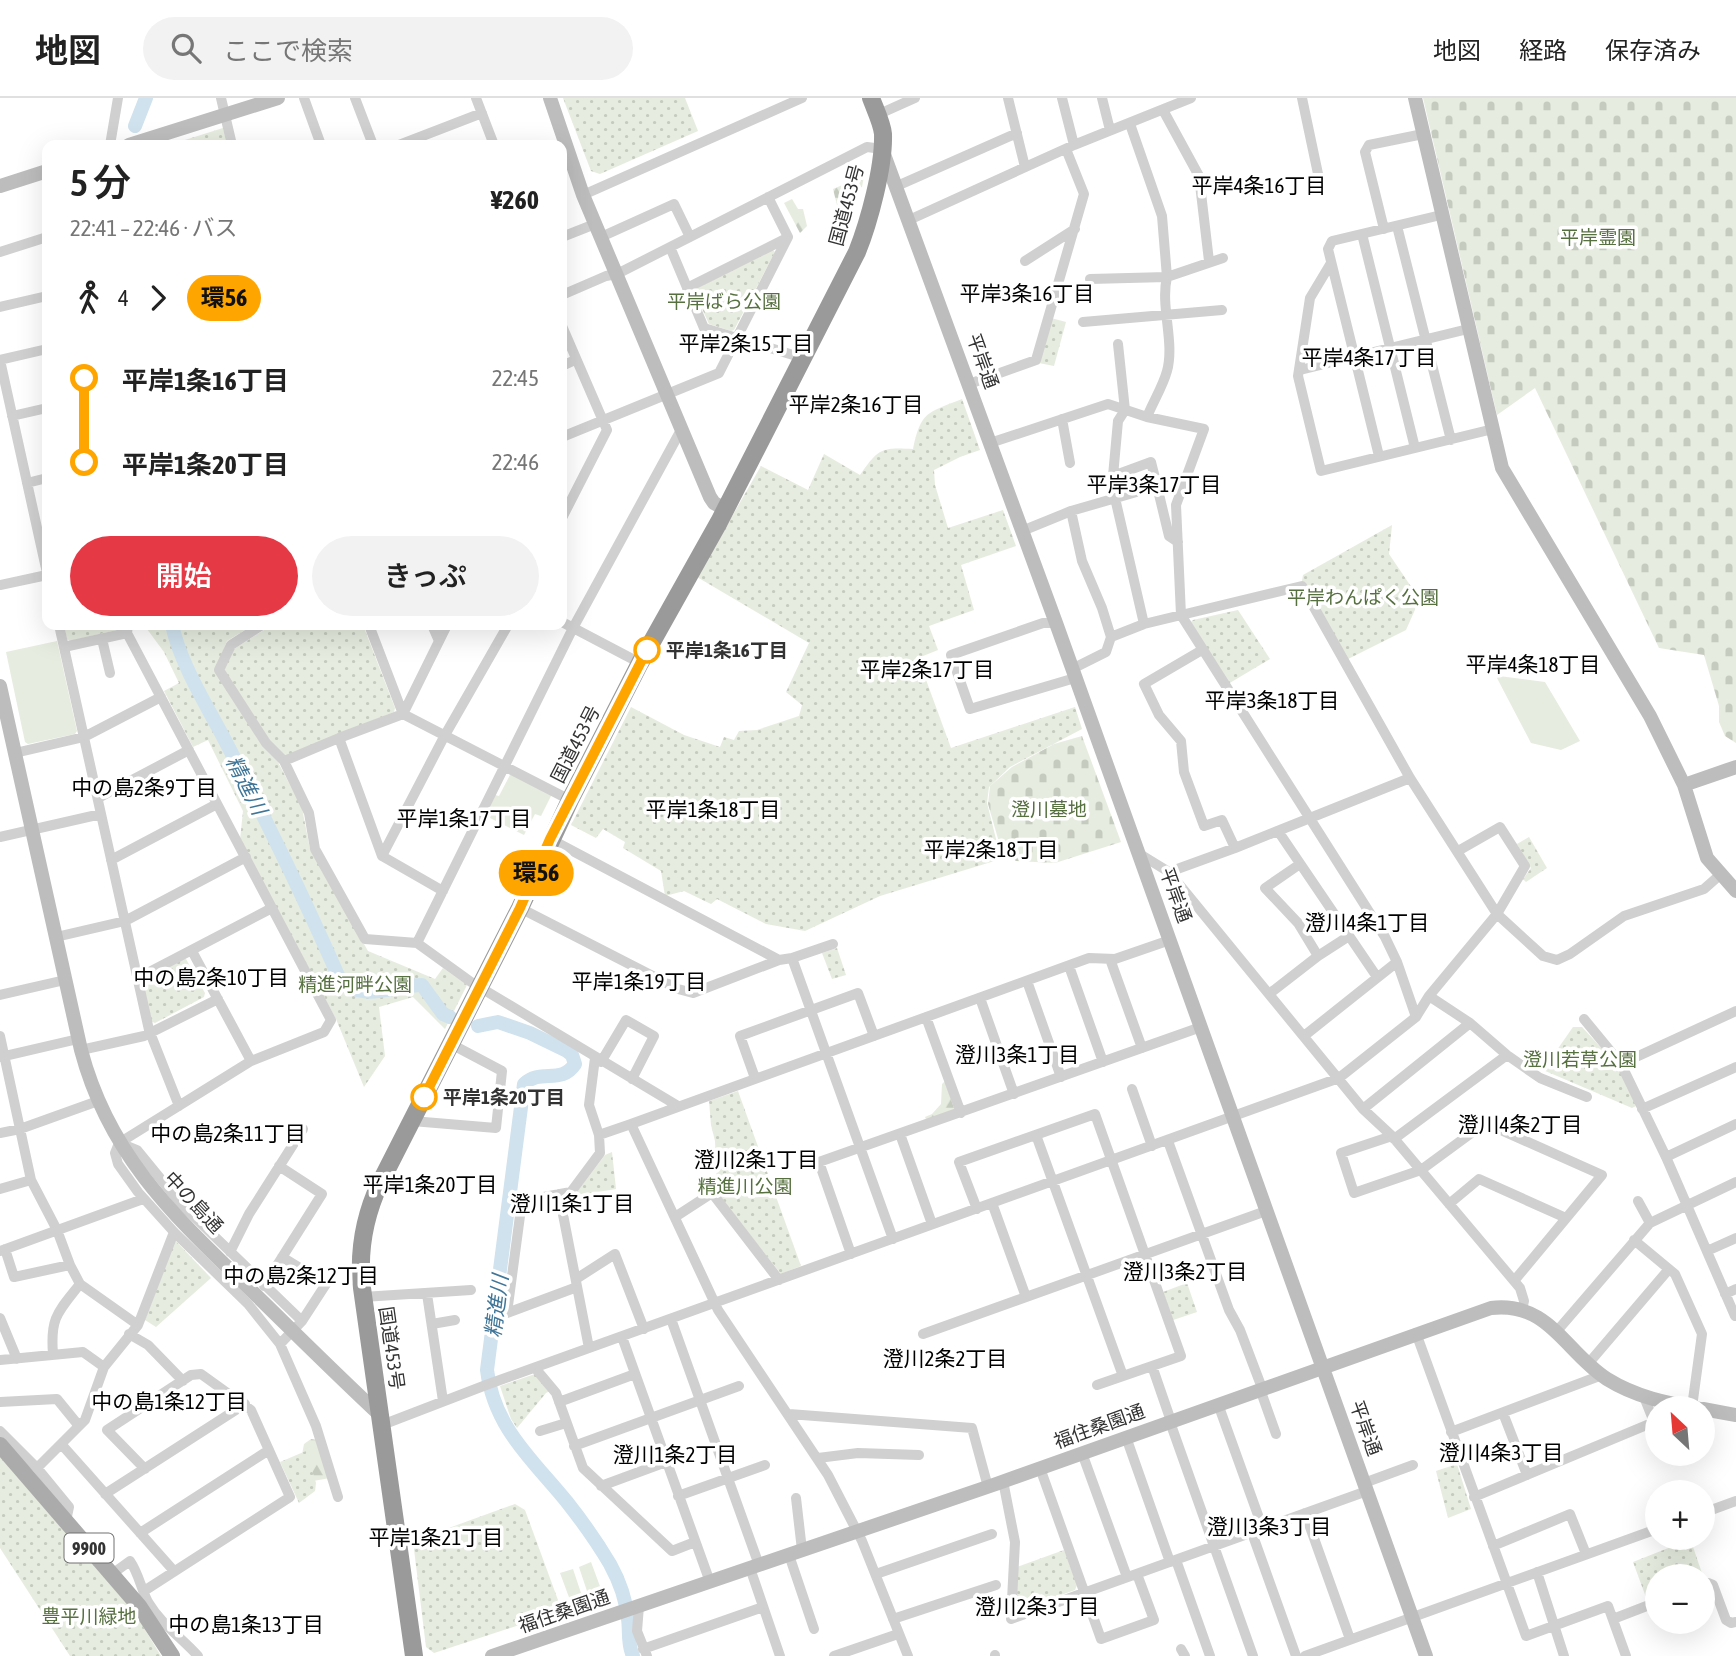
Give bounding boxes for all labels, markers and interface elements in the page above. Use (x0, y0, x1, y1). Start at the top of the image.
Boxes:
search box (143, 17, 633, 80)
icon: search (167, 29, 205, 67)
text: 地図 (35, 31, 101, 69)
text: ここで検索 (223, 36, 353, 66)
text: 地図 (1433, 37, 1481, 64)
text: 経路 (1519, 37, 1567, 64)
text: 保存済み (1605, 37, 1701, 64)
text: 5 分 (70, 161, 131, 204)
street label: 国道453号 (825, 162, 867, 248)
district label: 平岸4条16丁目 (1192, 173, 1326, 197)
text: ¥260 (491, 185, 539, 215)
text: 22:41 – 22:46 · バス (70, 215, 237, 241)
park label: 平岸霊園 (1560, 226, 1636, 248)
icon: walk (70, 279, 108, 317)
icon: forward (139, 279, 177, 317)
district label: 平岸3条16丁目 (960, 281, 1094, 305)
text: 環56 (201, 284, 247, 311)
text: 4 (118, 285, 129, 311)
park label: 平岸ばら公園 (667, 290, 781, 312)
street label: 平岸通 (963, 330, 1003, 392)
district label: 平岸2条15丁目 (679, 331, 813, 355)
district label: 平岸4条17丁目 (1302, 345, 1436, 369)
text: 22:45 (492, 365, 539, 391)
text: 平岸1条16丁目 (122, 366, 289, 396)
district label: 平岸2条16丁目 (789, 392, 923, 416)
text: 22:46 (492, 449, 539, 475)
text: 平岸1条20丁目 (122, 450, 289, 480)
district label: 平岸3条17丁目 (1087, 472, 1221, 496)
button: 開始 (70, 536, 298, 616)
button: きっぷ (312, 536, 539, 616)
park label: 平岸わんぱく公園 (1287, 586, 1439, 608)
marker: 平岸1条16丁目 (634, 637, 660, 663)
place label: 平岸1条16丁目 (666, 639, 788, 661)
district label: 平岸4条18丁目 (1466, 652, 1600, 676)
district label: 平岸2条17丁目 (860, 657, 994, 681)
district label: 平岸3条18丁目 (1205, 688, 1339, 712)
street label: 国道453号 (546, 702, 604, 786)
water label: 精進川 (222, 751, 273, 820)
district label: 中の島2条9丁目 (71, 775, 217, 799)
district label: 平岸1条18丁目 (646, 797, 780, 821)
park label: 澄川墓地 (1011, 798, 1087, 820)
district label: 平岸1条17丁目 (397, 806, 531, 830)
district label: 平岸2条18丁目 (924, 837, 1058, 861)
line badge: 環56 (496, 850, 576, 896)
text: 環56 (513, 859, 559, 886)
street label: 平岸通 (1156, 864, 1196, 926)
district label: 澄川4条1丁目 (1305, 910, 1429, 934)
district label: 中の島2条10丁目 (133, 965, 289, 989)
district label: 平岸1条19丁目 (572, 969, 706, 993)
park label: 精進河畔公園 (298, 973, 412, 995)
district label: 澄川3条1丁目 (955, 1042, 1079, 1066)
park label: 澄川若草公園 (1523, 1048, 1637, 1070)
marker: 平岸1条20丁目 (411, 1084, 437, 1110)
place label: 平岸1条20丁目 (443, 1086, 565, 1108)
district label: 澄川4条2丁目 (1458, 1112, 1582, 1136)
district label: 中の島2条11丁目 (150, 1121, 306, 1145)
district label: 澄川2条1丁目 (694, 1147, 818, 1171)
street label: 中の島通 (160, 1167, 228, 1237)
district label: 平岸1条20丁目 (363, 1172, 497, 1196)
park label: 精進川公園 (697, 1175, 793, 1197)
district label: 澄川1条1丁目 (510, 1191, 634, 1215)
district label: 澄川3条2丁目 (1123, 1259, 1247, 1283)
district label: 中の島2条12丁目 (223, 1263, 379, 1287)
water label: 精進川 (480, 1271, 512, 1339)
street label: 国道453号 (375, 1305, 409, 1391)
district label: 澄川2条2丁目 (883, 1346, 1007, 1370)
district label: 中の島1条12丁目 (91, 1389, 247, 1413)
north arrow (1645, 1396, 1715, 1466)
map controls (1645, 1396, 1715, 1634)
street label: 平岸通 (1346, 1397, 1386, 1459)
street label: 福住桑園通 (1051, 1399, 1147, 1453)
district label: 澄川4条3丁目 (1439, 1440, 1563, 1464)
district label: 澄川1条2丁目 (613, 1442, 737, 1466)
button: + (1645, 1480, 1715, 1550)
district label: 澄川3条3丁目 (1207, 1514, 1331, 1538)
district label: 平岸1条21丁目 (369, 1525, 503, 1549)
road number: 9900 (64, 1534, 114, 1562)
button: − (1645, 1564, 1715, 1634)
street label: 福住桑園通 (515, 1585, 613, 1637)
district label: 澄川2条3丁目 (975, 1594, 1099, 1618)
park label: 豊平川緑地 (41, 1605, 137, 1627)
district label: 中の島1条13丁目 (168, 1612, 324, 1636)

